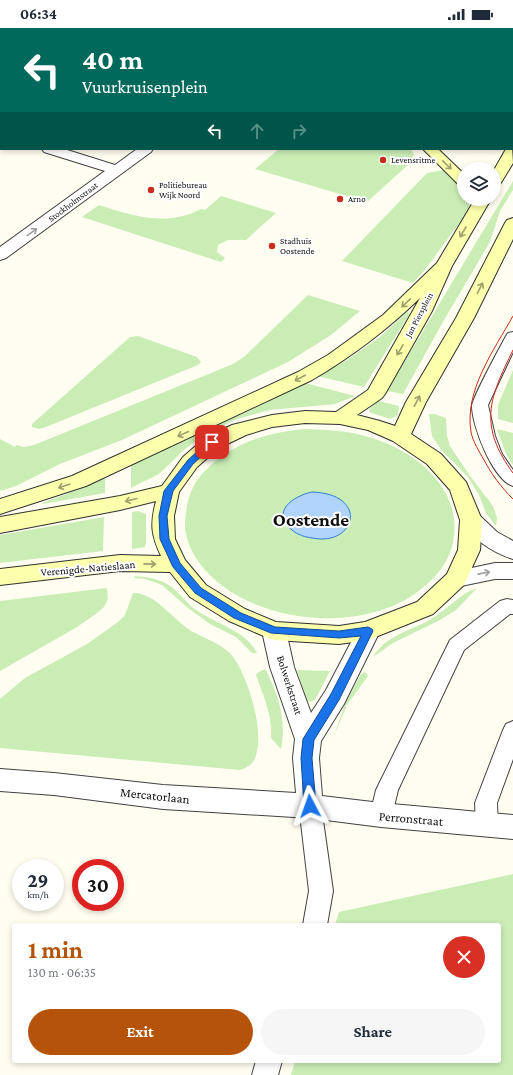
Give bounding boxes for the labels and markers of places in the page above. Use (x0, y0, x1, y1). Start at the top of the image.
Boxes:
marker: Levensritme (378, 155, 388, 165)
place label: Levensritme (391, 155, 436, 165)
place label: Politiebureau Wijk Noord (159, 180, 207, 201)
marker: Politiebureau Wijk Noord (146, 185, 156, 195)
marker: Arno (335, 194, 345, 204)
place label: Arno (348, 194, 366, 204)
place label: Stadhuis Oostende (280, 236, 314, 256)
marker: Stadhuis Oostende (267, 241, 277, 251)
pin (195, 425, 229, 459)

